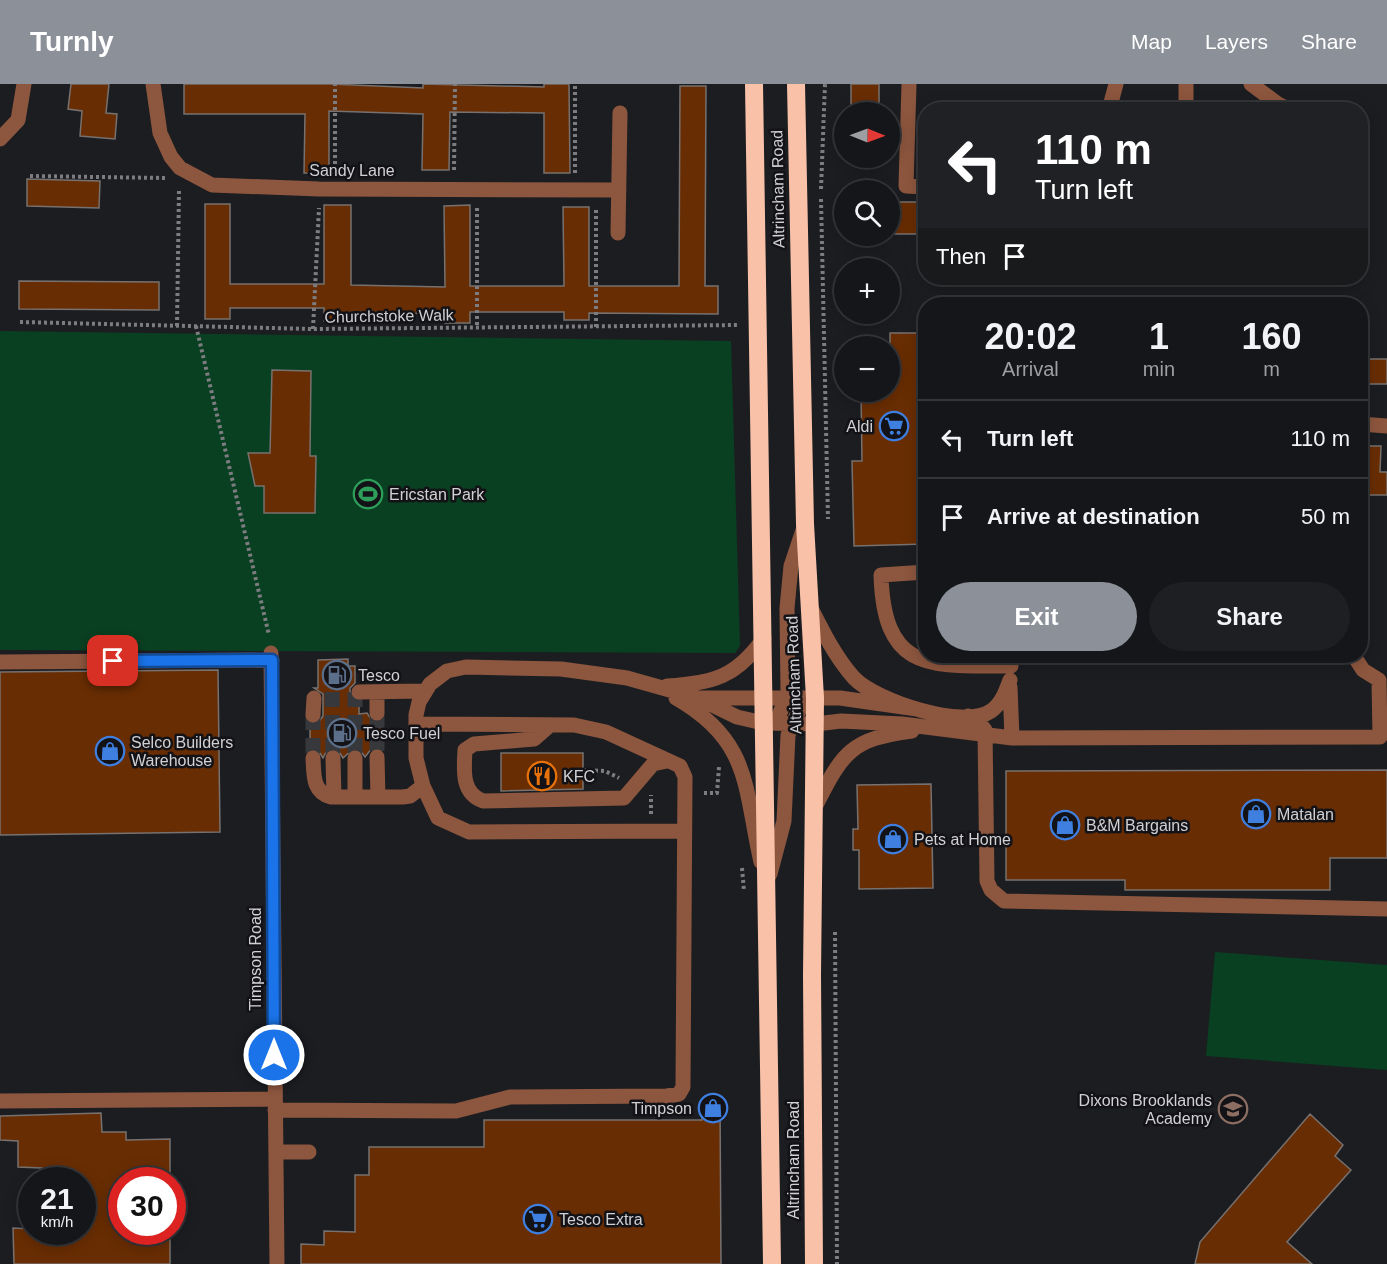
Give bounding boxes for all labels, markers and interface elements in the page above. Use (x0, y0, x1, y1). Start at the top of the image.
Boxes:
text: Turnly (30, 26, 113, 57)
text: Map (1131, 30, 1172, 53)
text: Layers (1205, 30, 1268, 53)
text: Share (1301, 30, 1357, 53)
north arrow (834, 102, 900, 168)
map controls (834, 102, 900, 402)
icon: left (936, 126, 1014, 204)
text: 110 m (1035, 126, 1152, 173)
street label: Altrincham Road (768, 130, 788, 248)
street label: Sandy Lane (309, 162, 395, 179)
text: Turn left (1035, 175, 1133, 205)
button: search (834, 180, 900, 246)
icon: arrive (998, 240, 1031, 273)
text: Then (936, 244, 986, 269)
button: + (834, 258, 900, 324)
street label: Churchstoke Walk (324, 306, 455, 326)
text: 20:02 (984, 316, 1076, 357)
text: 1 (1149, 316, 1169, 357)
text: 160 (1241, 316, 1302, 357)
button: − (834, 336, 900, 402)
text: Arrival (1002, 358, 1059, 380)
text: min (1143, 358, 1175, 380)
text: m (1263, 358, 1280, 380)
supermarket icon: Aldi (878, 410, 910, 442)
place label: Aldi (846, 418, 873, 435)
icon: left (936, 423, 969, 456)
text: Turn left (987, 426, 1073, 451)
text: 110 m (1290, 426, 1350, 451)
sports icon: Ericstan Park (352, 478, 384, 510)
place label: Ericstan Park (389, 486, 485, 503)
icon: arrive (936, 501, 969, 534)
text: Arrive at destination (987, 504, 1200, 529)
text: 50 m (1301, 504, 1350, 529)
button: Exit (936, 582, 1137, 651)
button: Share (1149, 582, 1350, 651)
street label: Altrincham Road (783, 616, 805, 734)
pin (87, 635, 138, 686)
icon: arrive (96, 644, 129, 677)
fuel station icon: Tesco (321, 659, 353, 691)
place label: Tesco (358, 667, 400, 684)
fuel station icon: Tesco Fuel (326, 717, 358, 749)
place label: Tesco Fuel (363, 725, 440, 742)
place label: Selco Builders Warehouse (131, 734, 233, 769)
shop icon: Selco Builders Warehouse (94, 735, 126, 767)
restaurant icon: KFC (526, 760, 558, 792)
place label: KFC (563, 768, 595, 785)
shop icon: Matalan (1240, 798, 1272, 830)
place label: Matalan (1277, 806, 1334, 823)
shop icon: B&M Bargains (1049, 809, 1081, 841)
place label: B&M Bargains (1086, 817, 1188, 834)
shop icon: Pets at Home (877, 823, 909, 855)
place label: Pets at Home (914, 831, 1011, 848)
street label: Timpson Road (247, 907, 264, 1011)
position arrow (242, 1023, 306, 1087)
shop icon: Timpson (697, 1092, 729, 1124)
place label: Dixons Brooklands Academy (1079, 1092, 1212, 1127)
school or university icon: Dixons Brooklands Academy (1217, 1093, 1249, 1125)
place label: Timpson (631, 1100, 692, 1117)
street label: Altrincham Road (785, 1101, 802, 1219)
speed limit sign: 30 (108, 1167, 186, 1245)
text: 21 (40, 1182, 74, 1215)
supermarket icon: Tesco Extra (522, 1203, 554, 1235)
place label: Tesco Extra (559, 1211, 643, 1228)
text: km/h (41, 1213, 73, 1230)

